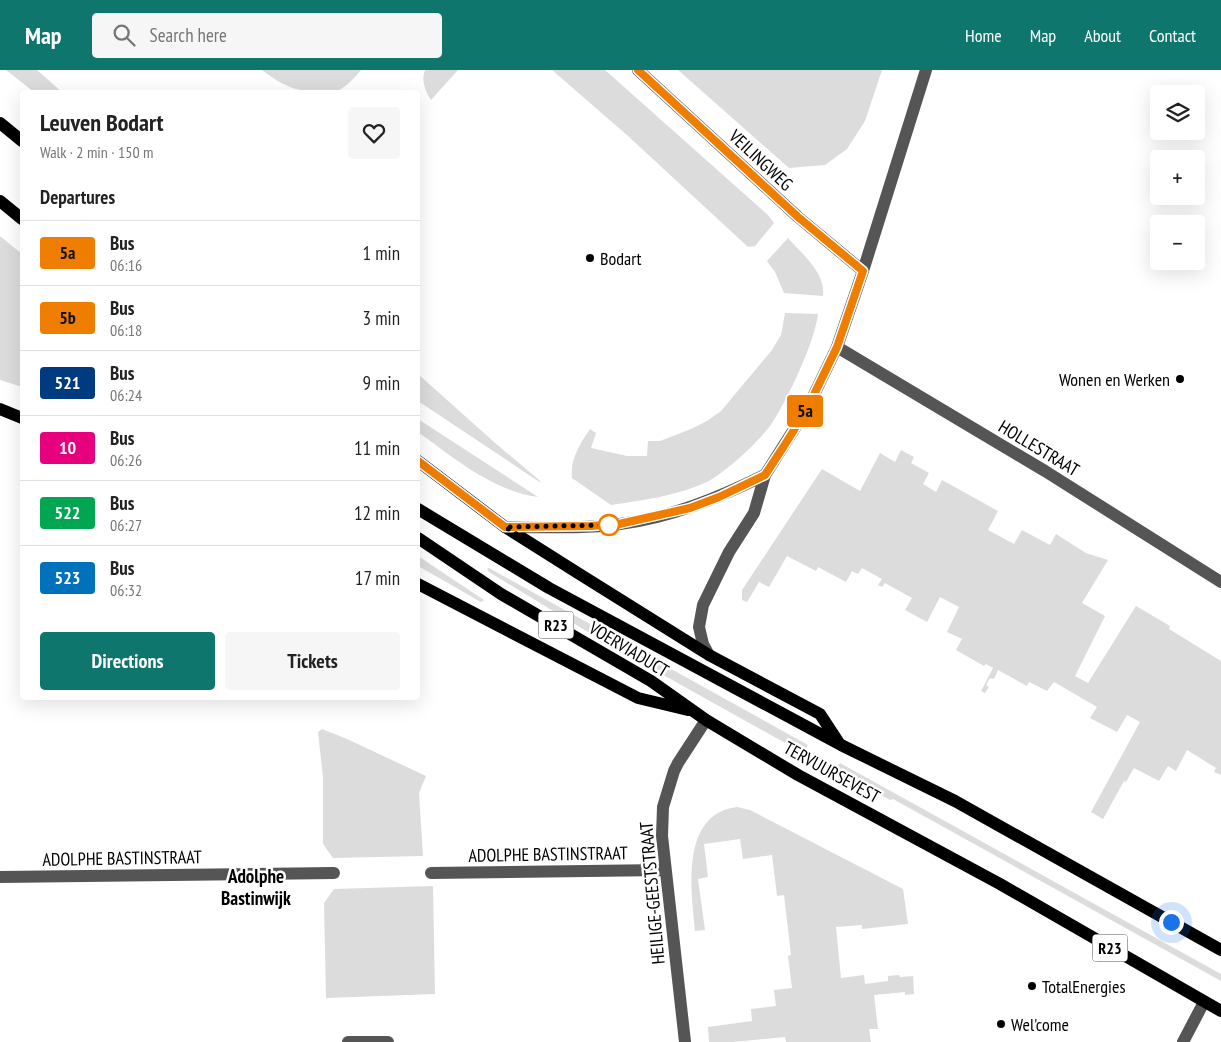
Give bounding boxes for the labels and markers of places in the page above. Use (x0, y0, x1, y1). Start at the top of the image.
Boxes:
place label: Bodart (600, 247, 642, 270)
marker: Bodart (584, 252, 596, 264)
place label: Wonen en Werken (1059, 368, 1170, 391)
marker: Wonen en Werken (1174, 373, 1186, 385)
unlabelled marker (598, 514, 620, 536)
place label: TotalEnergies (1042, 975, 1126, 998)
marker: TotalEnergies (1026, 980, 1038, 992)
place label: Wel'come (1011, 1013, 1069, 1036)
marker: Wel'come (995, 1018, 1007, 1030)

